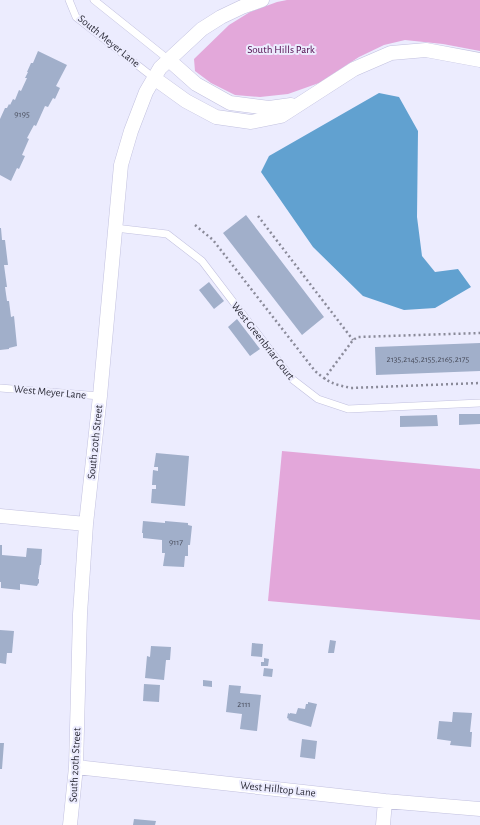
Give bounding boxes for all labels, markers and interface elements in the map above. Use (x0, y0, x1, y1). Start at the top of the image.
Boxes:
street label: South Meyer Lane (76, 13, 142, 69)
park label: South Hills Park (247, 44, 315, 55)
house number: 9195 (14, 110, 30, 119)
street label: West Greenbriar Court (229, 300, 297, 382)
house number: 2135,2145,2155,2165,2175 (387, 355, 470, 364)
street label: West Meyer Lane (13, 383, 87, 401)
street label: South 20th Street (86, 404, 104, 480)
house number: 9117 (169, 538, 183, 547)
house number: 2111 (237, 700, 251, 709)
street label: South 20th Street (68, 727, 82, 803)
street label: West Hilltop Lane (240, 780, 316, 798)

